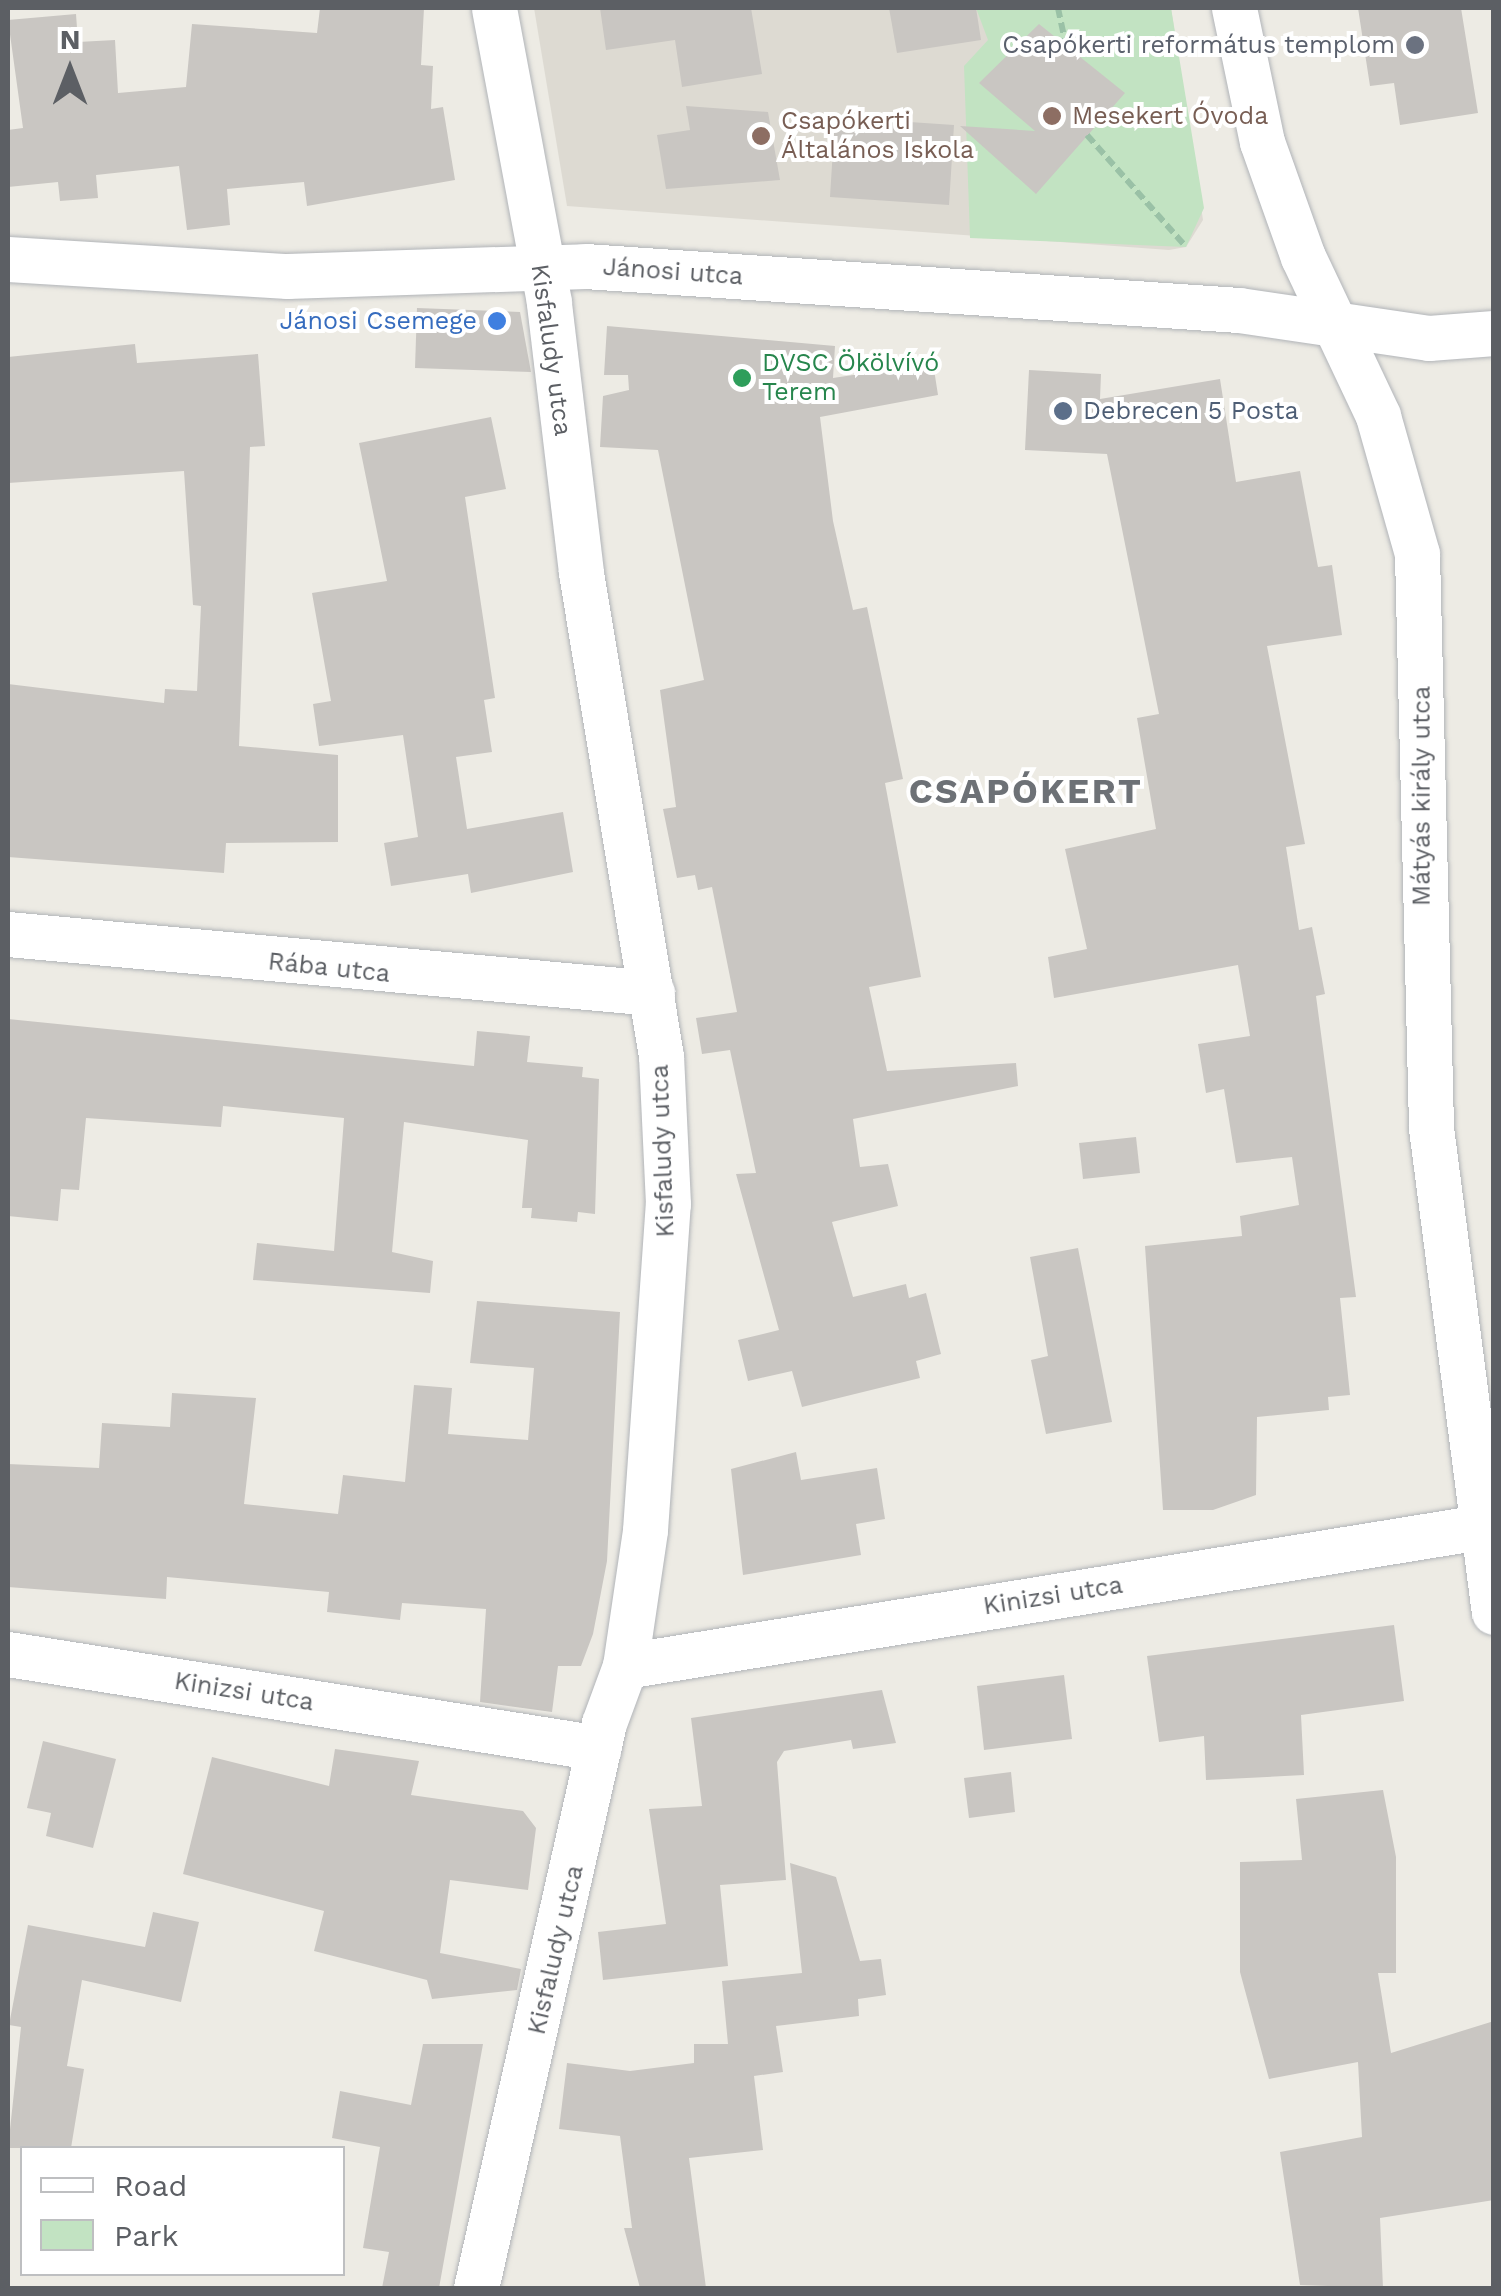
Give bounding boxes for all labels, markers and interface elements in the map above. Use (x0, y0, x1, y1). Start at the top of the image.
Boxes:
north arrow (20, 20, 120, 120)
text: N (60, 23, 80, 56)
place label: Csapókerti református templom (1002, 30, 1395, 60)
marker: Csapókerti református templom (1404, 34, 1426, 56)
place label: Mesekert Óvoda (1072, 101, 1268, 131)
marker: Mesekert Óvoda (1041, 105, 1063, 127)
place label: Csapókerti Általános Iskola (781, 107, 974, 166)
marker: Csapókerti Általános Iskola (750, 125, 772, 147)
street label: Jánosi utca (602, 252, 744, 292)
street label: Kisfaludy utca (524, 262, 578, 438)
place label: Jánosi Csemege (280, 306, 477, 336)
marker: Jánosi Csemege (486, 310, 508, 332)
place label: DVSC Ökölvívó Terem (762, 349, 939, 408)
marker: DVSC Ökölvívó Terem (731, 367, 753, 389)
place label: Debrecen 5 Posta (1083, 396, 1299, 426)
marker: Debrecen 5 Posta (1052, 400, 1074, 422)
street label: Mátyás király utca (1407, 685, 1437, 907)
district label: CSAPÓKERT (909, 770, 1143, 812)
street label: Rába utca (266, 947, 392, 989)
street label: Kisfaludy utca (645, 1064, 681, 1238)
street label: Kinizsi utca (981, 1570, 1125, 1622)
street label: Kinizsi utca (172, 1666, 316, 1718)
street label: Kisfaludy utca (522, 1862, 590, 2038)
legend (20, 2146, 345, 2276)
text: Road (114, 2168, 187, 2203)
text: Park (114, 2218, 179, 2253)

